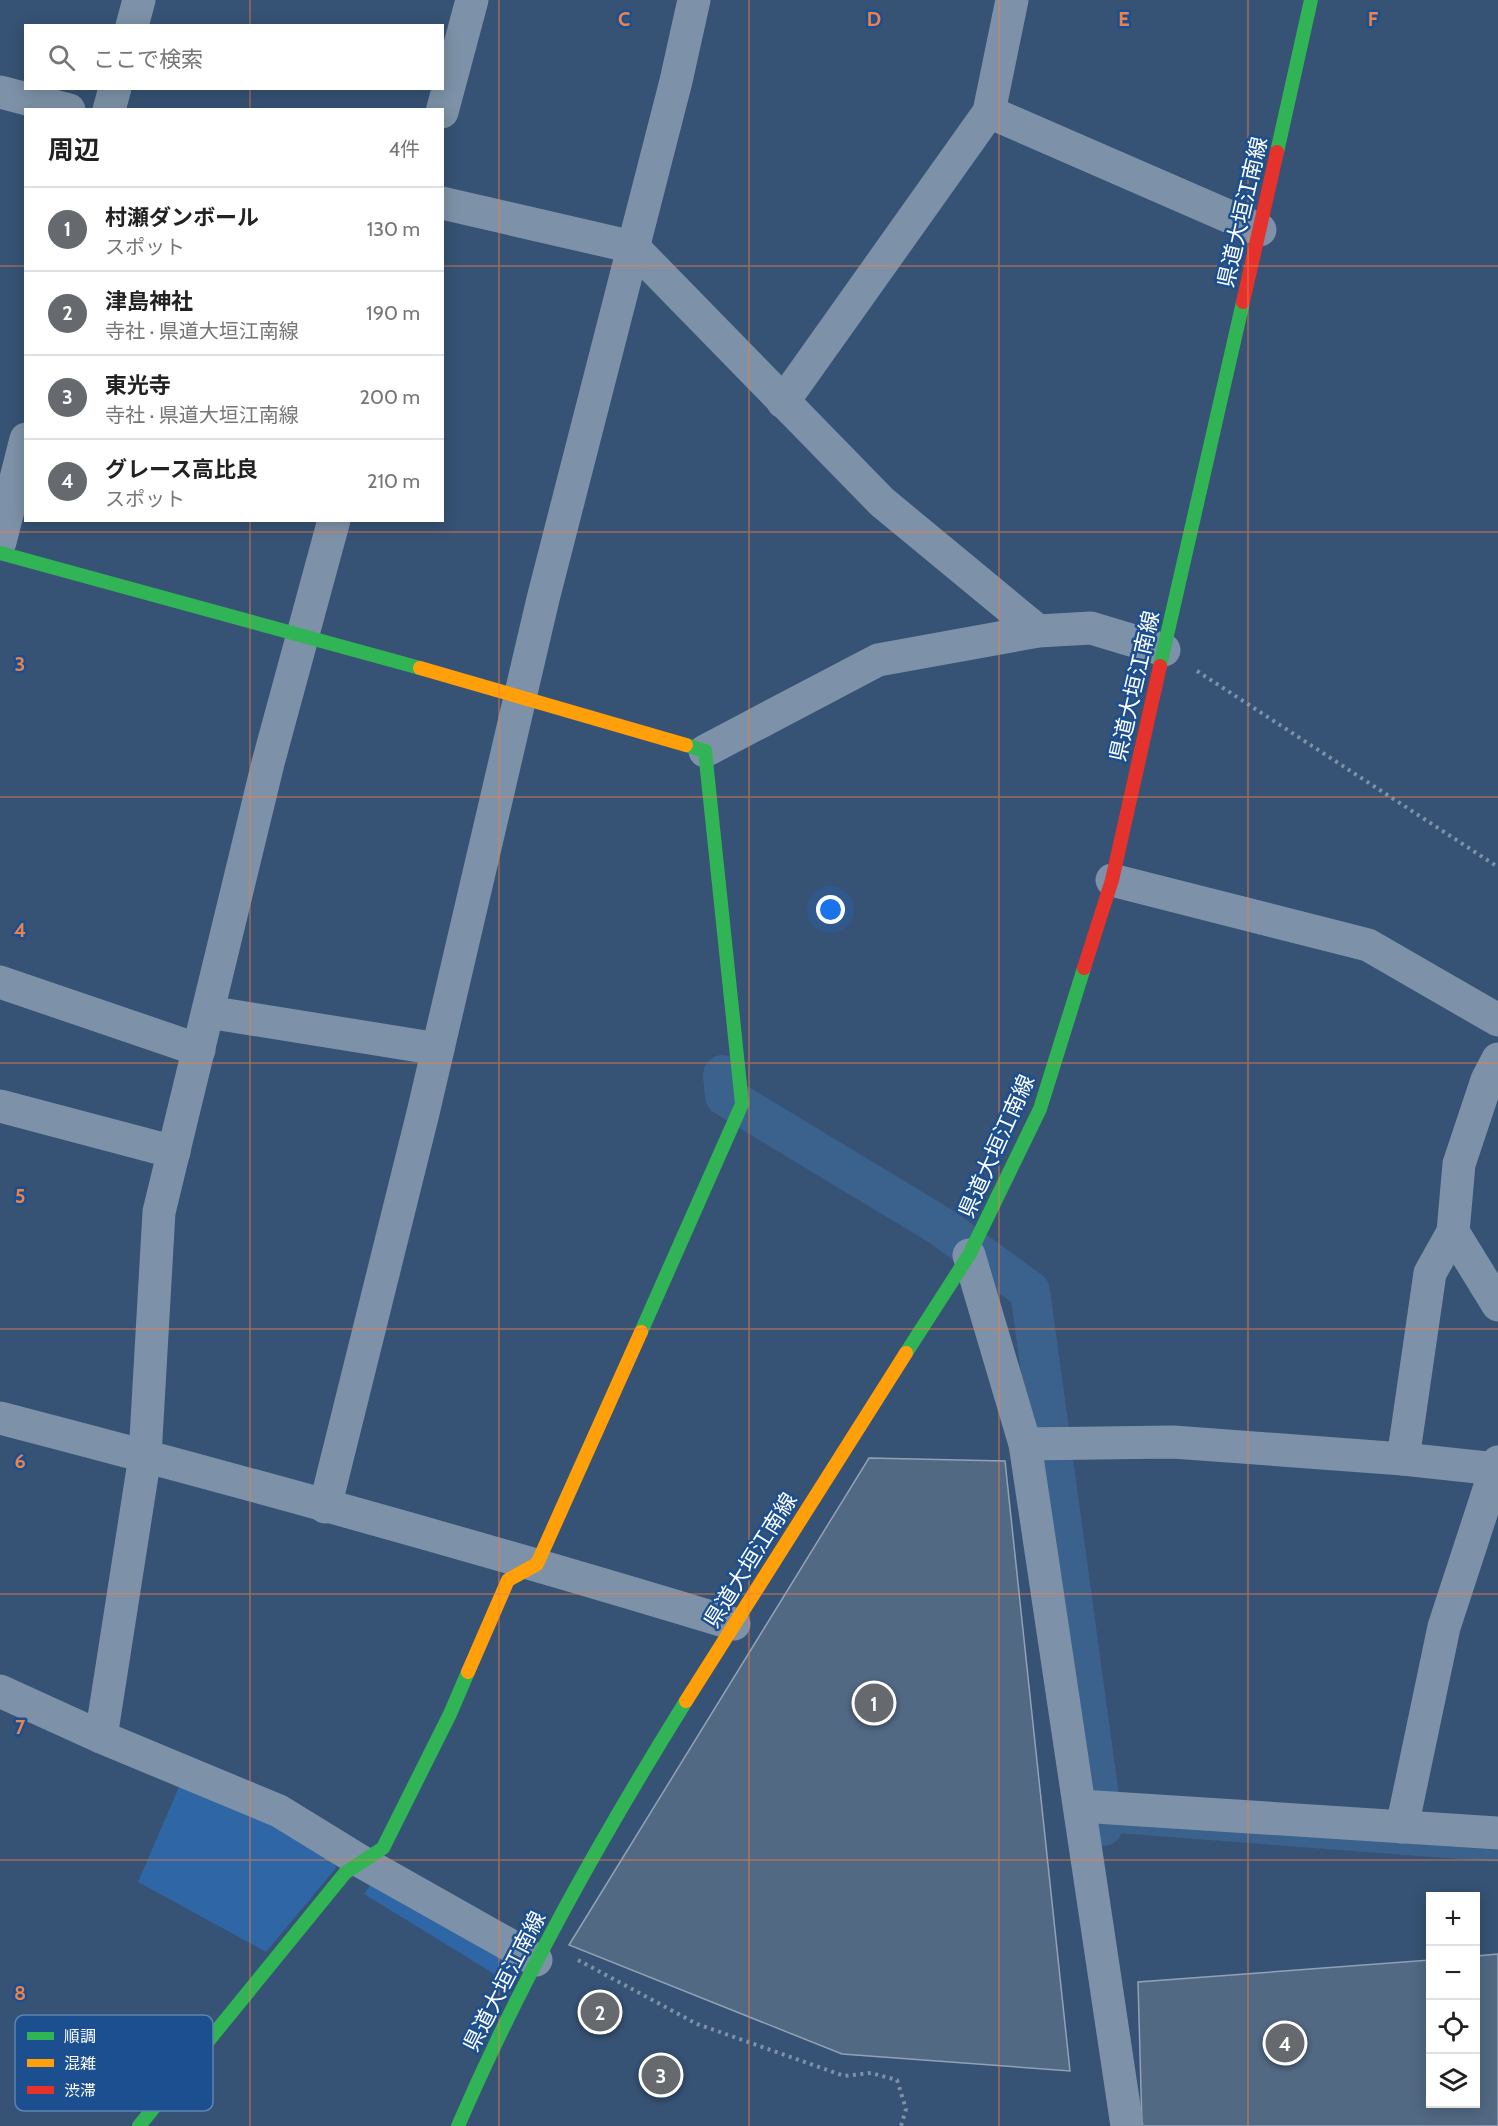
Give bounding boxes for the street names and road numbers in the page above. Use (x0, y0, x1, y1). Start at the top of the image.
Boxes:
street label: 県道大垣江南線 (1212, 134, 1273, 290)
street label: 県道大垣江南線 (1104, 608, 1165, 764)
street label: 県道大垣江南線 (953, 1070, 1040, 1222)
street label: 県道大垣江南線 (698, 1488, 803, 1633)
street label: 県道大垣江南線 (457, 1906, 551, 2056)

